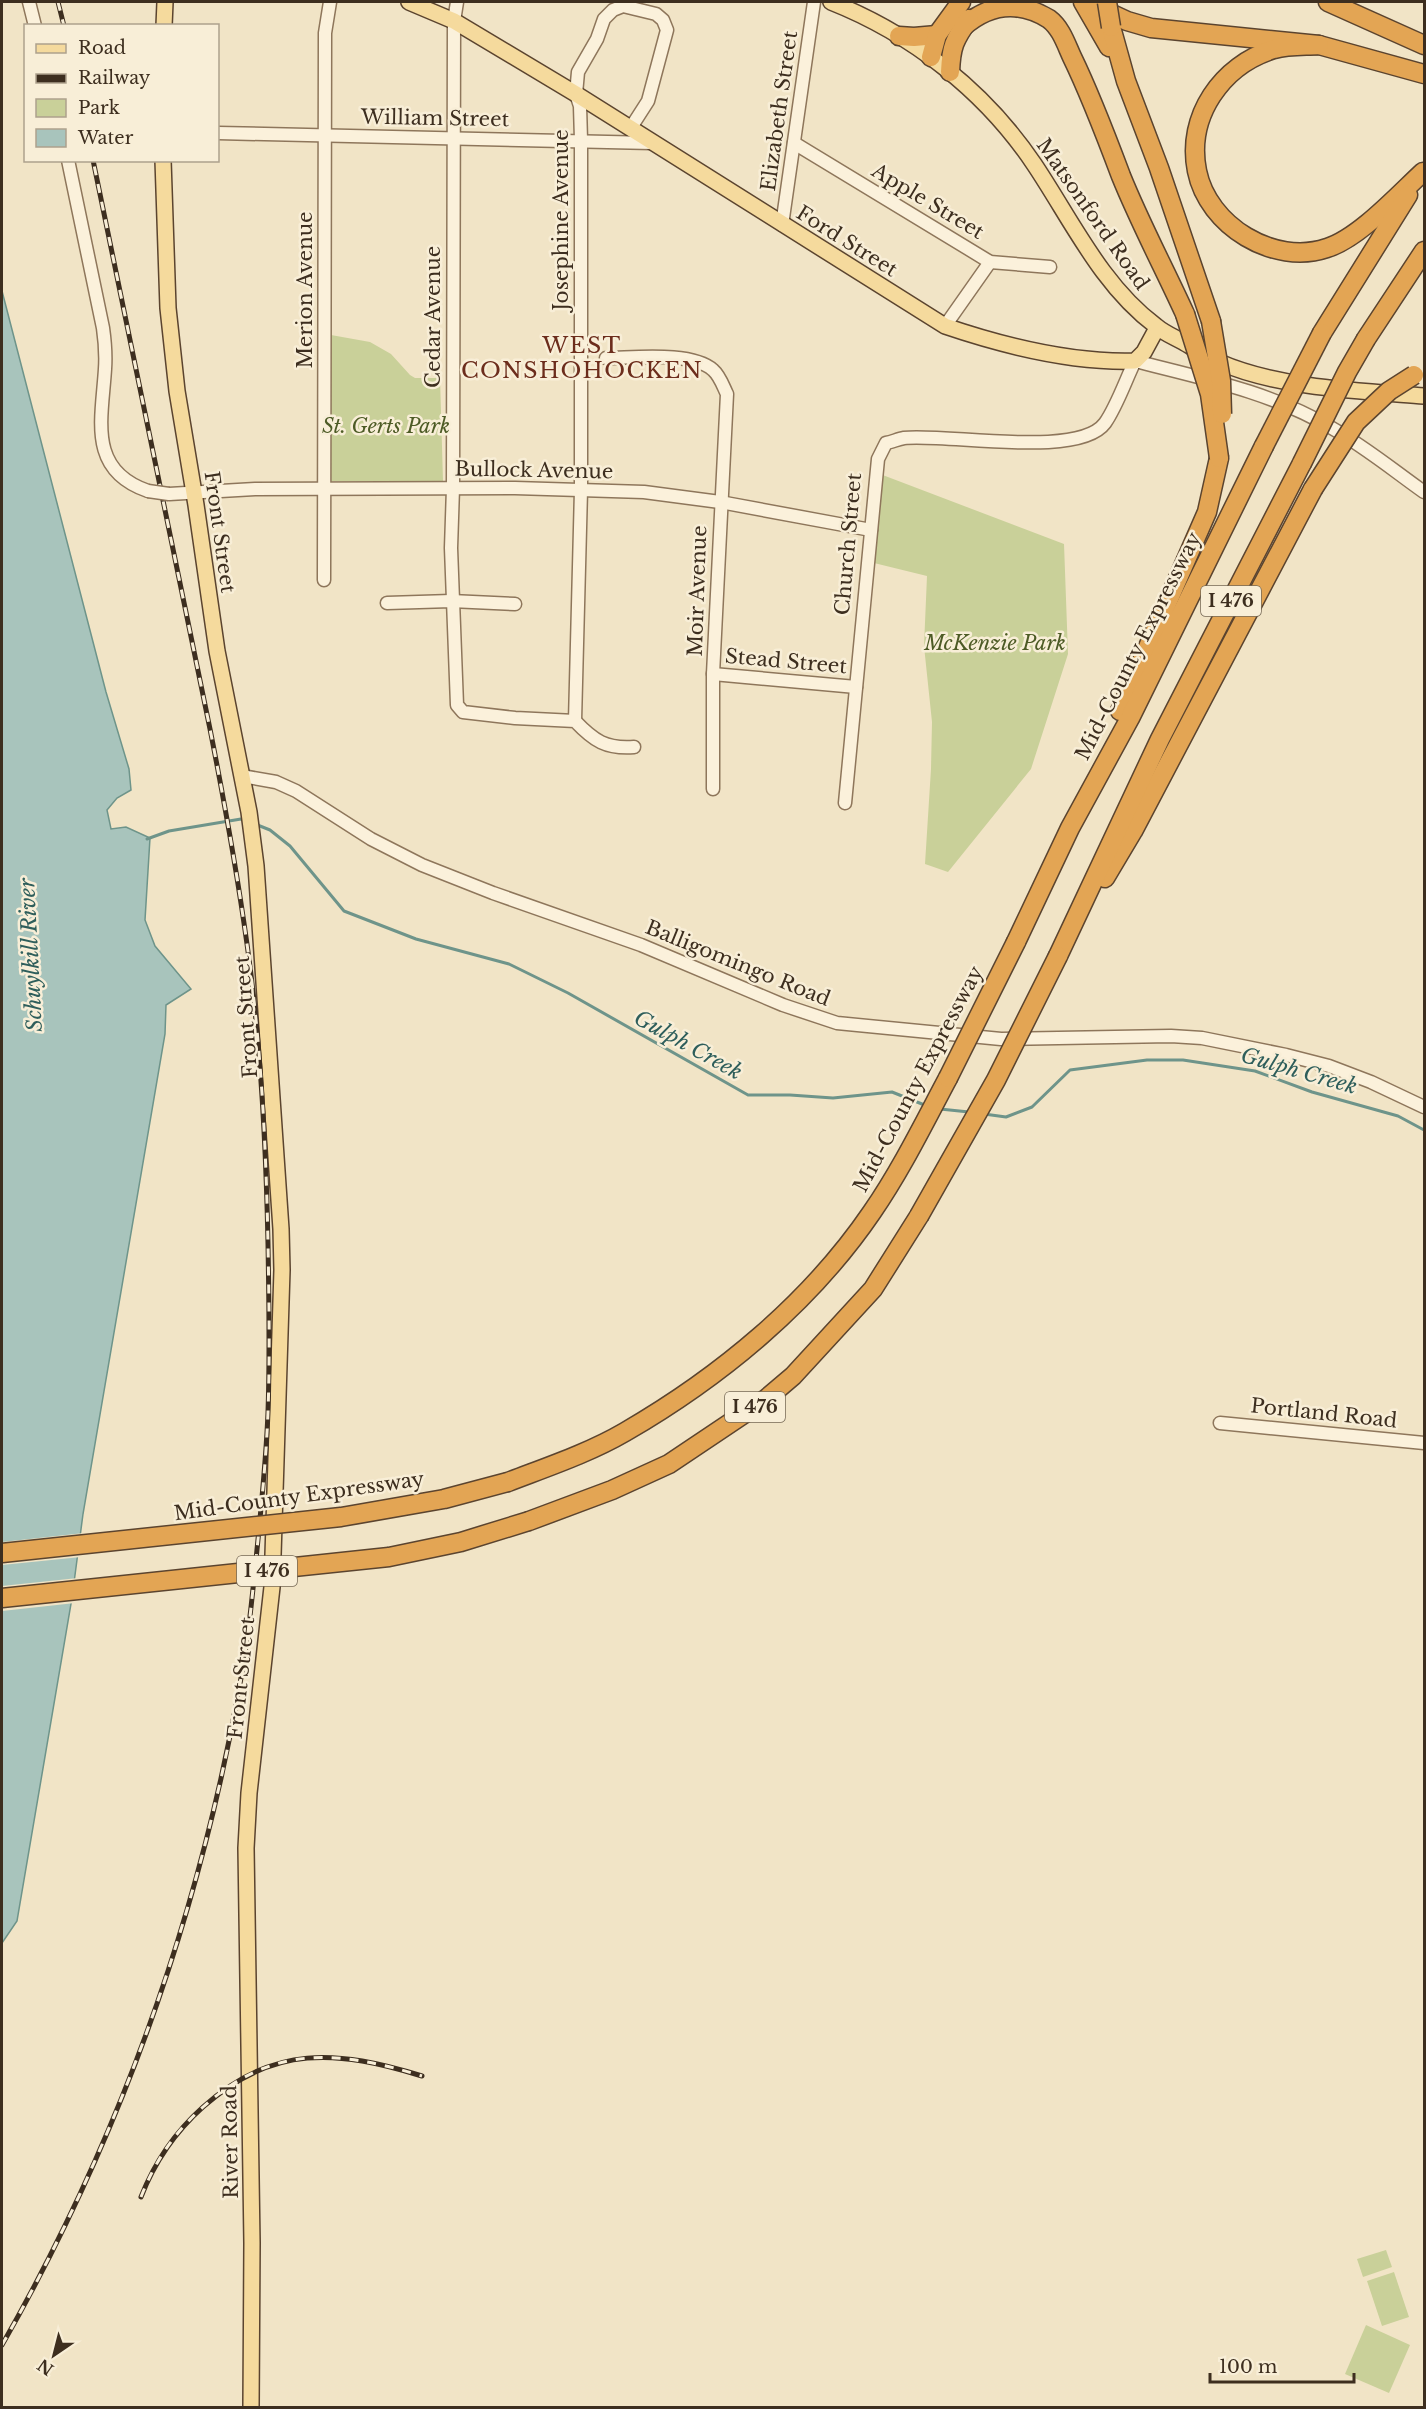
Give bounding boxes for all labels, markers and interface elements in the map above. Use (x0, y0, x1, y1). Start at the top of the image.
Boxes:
legend (24, 24, 219, 162)
street label: Elizabeth Street (756, 29, 802, 193)
text: Road (78, 37, 126, 59)
text: Railway (78, 67, 151, 89)
text: Park (78, 97, 120, 119)
street label: William Street (360, 105, 510, 131)
text: Water (77, 127, 134, 149)
street label: Josephine Avenue (549, 129, 573, 314)
street label: Matsonford Road (1032, 134, 1154, 294)
street label: Apple Street (867, 158, 989, 244)
street label: Ford Street (792, 201, 902, 282)
street label: Merion Avenue (293, 211, 317, 369)
street label: Cedar Avenue (421, 246, 445, 388)
district label: WEST CONSHOHOCKEN (461, 332, 703, 384)
park label: St. Gerts Park (322, 414, 450, 438)
street label: Bullock Avenue (455, 457, 613, 483)
street label: Front Street (200, 469, 240, 595)
street label: Church Street (830, 471, 866, 616)
street label: Moir Avenue (683, 525, 711, 657)
street label: Mid-County Expressway (1070, 528, 1206, 764)
road number: I 476 (1201, 586, 1261, 616)
park label: McKenzie Park (923, 631, 1066, 655)
street label: Stead Street (724, 644, 848, 678)
water label: Schuylkill River (14, 876, 48, 1032)
street label: Balligomingo Road (642, 915, 834, 1011)
street label: Front Street (230, 954, 262, 1079)
street label: Mid-County Expressway (848, 962, 988, 1196)
water label: Gulph Creek (629, 1005, 747, 1085)
water label: Gulph Creek (1238, 1042, 1360, 1100)
road number: I 476 (725, 1392, 785, 1422)
street label: Portland Road (1250, 1393, 1398, 1433)
street label: Mid-County Expressway (172, 1467, 426, 1525)
road number: I 476 (237, 1556, 297, 1586)
street label: Front Street (223, 1615, 259, 1740)
street label: River Road (217, 2085, 243, 2199)
north arrow (24, 2325, 84, 2385)
scale bar (1210, 2346, 1354, 2384)
text: N (33, 2355, 57, 2380)
text: 100 m (1219, 2356, 1277, 2378)

